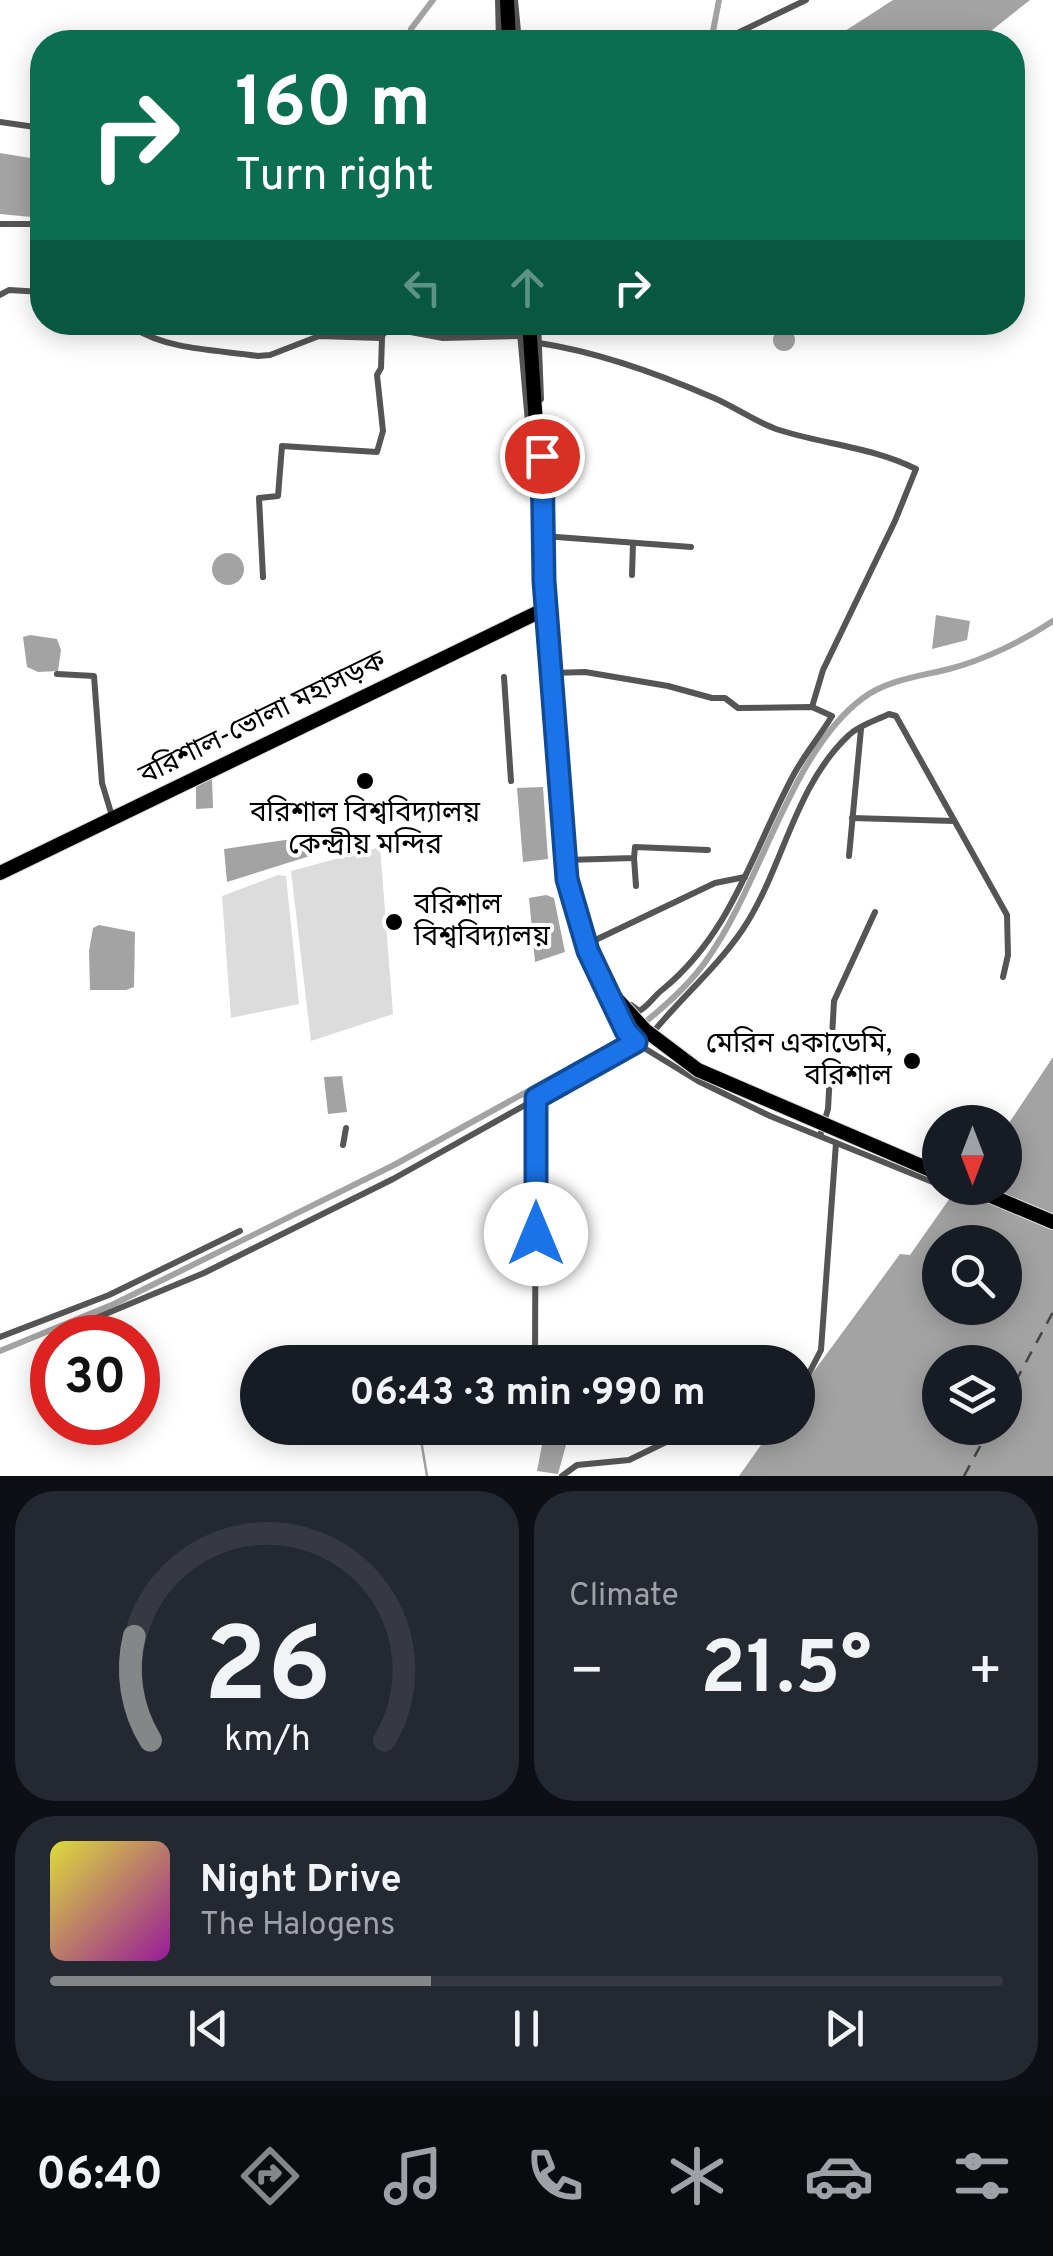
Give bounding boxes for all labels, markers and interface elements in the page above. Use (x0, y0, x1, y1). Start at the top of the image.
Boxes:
text: 160 m (235, 62, 431, 151)
icon: right (70, 70, 200, 200)
text: Turn right (235, 149, 434, 206)
icon: left (395, 260, 450, 315)
icon: ahead (500, 260, 555, 315)
icon: right (605, 260, 660, 315)
pin (500, 414, 585, 499)
icon: arrive (515, 429, 570, 484)
street label: বরিশাল-ভোলা মহাসড়ক (132, 643, 393, 795)
marker: বরিশাল বিশ্ববিদ্যালয় কেন্দ্রীয় মন্দির (354, 770, 376, 792)
place label: বরিশাল বিশ্ববিদ্যালয় কেন্দ্রীয় মন্দির (249, 795, 481, 864)
place label: বরিশাল বিশ্ববিদ্যালয় (413, 887, 550, 956)
marker: বরিশাল বিশ্ববিদ্যালয় (383, 911, 405, 933)
place label: মেরিন একাডেমি, বরিশাল (706, 1026, 893, 1095)
marker: মেরিন একাডেমি, বরিশাল (901, 1050, 923, 1072)
north arrow (922, 1105, 1022, 1205)
map controls (922, 1105, 1022, 1445)
position arrow (484, 1182, 588, 1286)
button: search (922, 1225, 1022, 1325)
speed limit sign: 30 (30, 1315, 160, 1445)
button: layers (922, 1345, 1022, 1445)
text: 06:43 · 3 min · 990 m (349, 1370, 706, 1419)
text: Climate (569, 1577, 679, 1617)
text: 26 (203, 1606, 331, 1738)
text: 21.5° (700, 1625, 872, 1720)
text: − (569, 1639, 604, 1709)
text: + (968, 1639, 1003, 1709)
text: km/h (224, 1718, 310, 1764)
text: Night Drive (200, 1857, 402, 1906)
text: The Halogens (200, 1906, 395, 1946)
icon: previous (181, 2001, 236, 2056)
icon: pause (499, 2001, 554, 2056)
icon: next (817, 2001, 872, 2056)
icon: directions (235, 2141, 305, 2211)
icon: music (378, 2141, 448, 2211)
icon: phone (520, 2141, 590, 2211)
icon: climate (662, 2141, 732, 2211)
icon: car (804, 2141, 874, 2211)
icon: filters (947, 2141, 1017, 2211)
text: 06:40 (36, 2148, 163, 2205)

